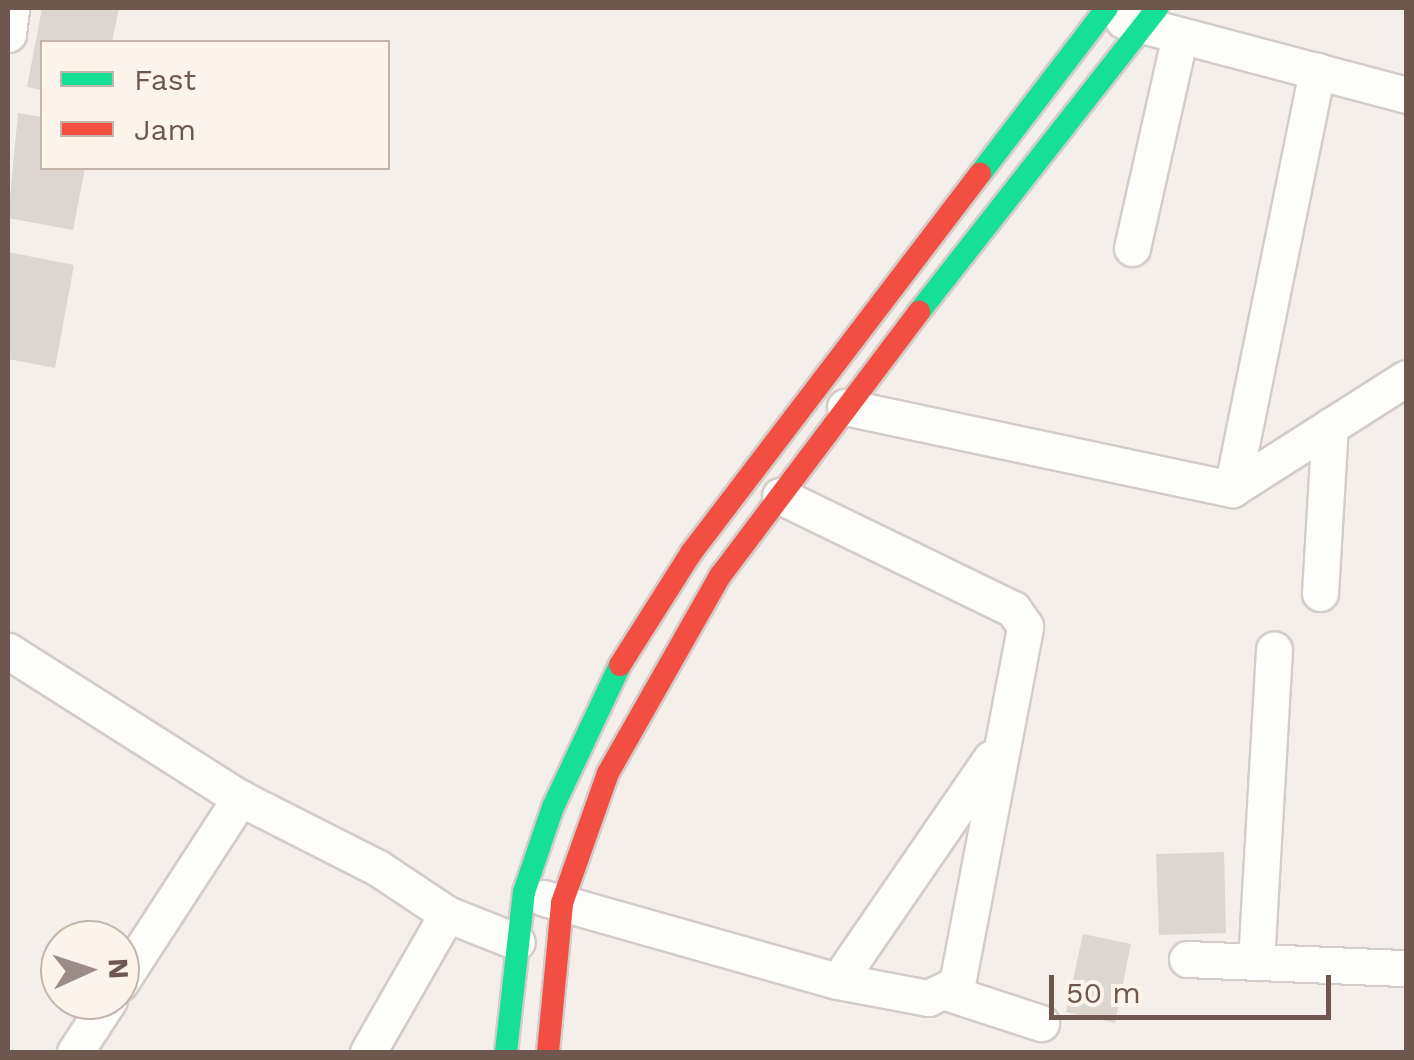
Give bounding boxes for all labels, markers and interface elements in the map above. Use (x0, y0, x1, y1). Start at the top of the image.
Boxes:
legend (40, 40, 390, 170)
text: Fast (134, 62, 196, 97)
text: Jam (134, 112, 196, 147)
north arrow (40, 920, 140, 1020)
scale bar (1054, 955, 1336, 1017)
text: N (101, 957, 135, 980)
text: 50 m (1066, 975, 1141, 1010)

